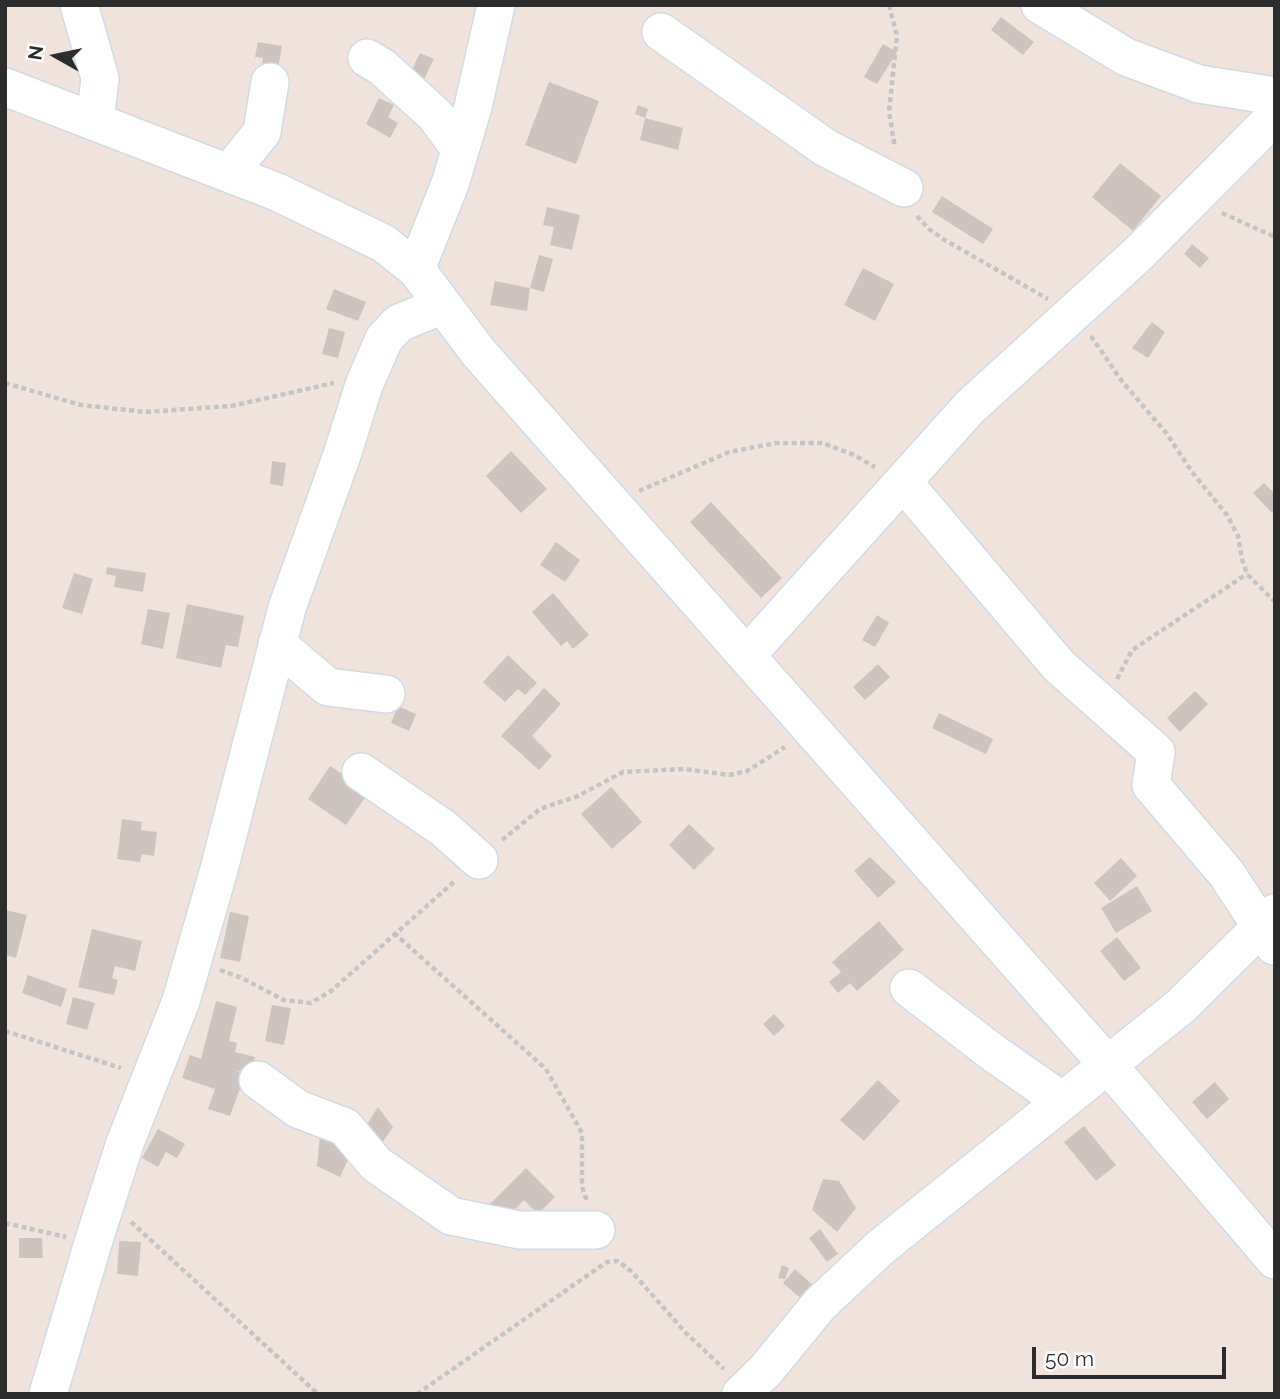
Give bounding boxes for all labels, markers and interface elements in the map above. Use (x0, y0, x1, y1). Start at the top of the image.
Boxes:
north arrow (21, 21, 91, 91)
text: N (23, 44, 47, 62)
scale bar (1035, 1332, 1229, 1376)
text: 50 m (1045, 1346, 1094, 1371)

